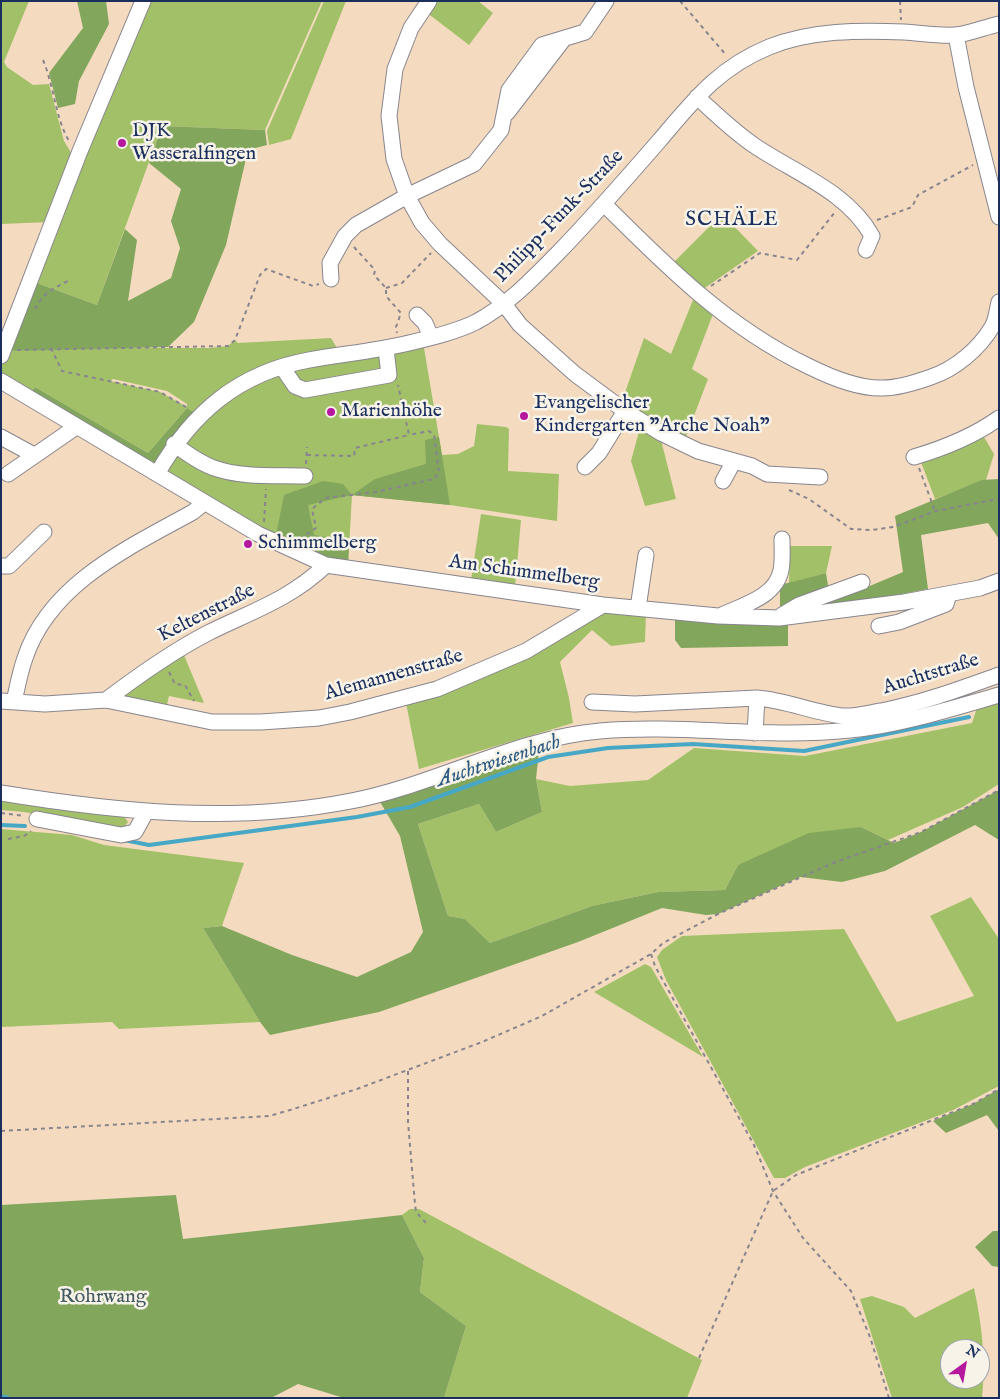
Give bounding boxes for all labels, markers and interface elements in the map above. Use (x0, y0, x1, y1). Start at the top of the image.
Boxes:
place label: DJK Wasseralfingen (132, 120, 256, 167)
marker: DJK Wasseralfingen (116, 137, 128, 149)
street label: Philipp-Funk-Straße (490, 146, 630, 288)
district label: SCHÄLE (685, 208, 779, 234)
place label: Evangelischer Kindergarten "Arche Noah" (534, 392, 770, 439)
place label: Marienhöhe (341, 400, 442, 424)
marker: Marienhöhe (325, 406, 337, 418)
marker: Evangelischer Kindergarten "Arche Noah" (518, 410, 530, 422)
place label: Schimmelberg (258, 532, 376, 556)
marker: Schimmelberg (242, 538, 254, 550)
street label: Am Schimmelberg (447, 551, 601, 595)
street label: Keltenstraße (155, 579, 259, 649)
street label: Alemannenstraße (322, 645, 466, 707)
street label: Auchtstraße (880, 649, 982, 701)
water label: Auchtwiesenbach (434, 730, 564, 794)
park label: Rohrwang (59, 1286, 147, 1310)
north arrow (940, 1339, 990, 1389)
text: N (963, 1341, 982, 1363)

